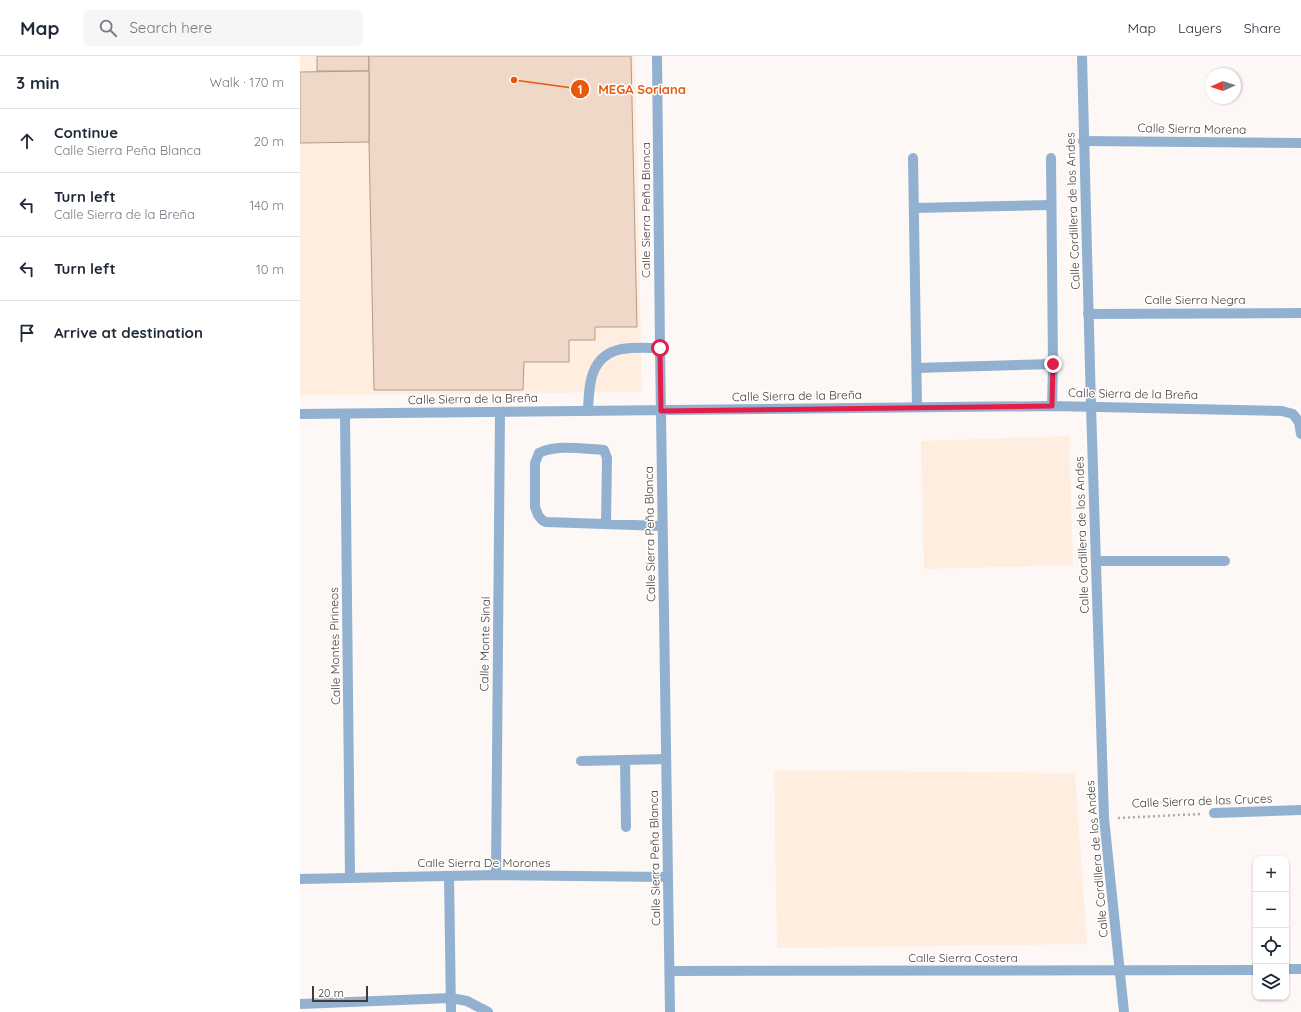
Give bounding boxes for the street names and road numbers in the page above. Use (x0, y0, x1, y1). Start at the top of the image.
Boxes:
street label: Calle Sierra Morena (1137, 120, 1247, 137)
street label: Calle Cordillera de los Andes (1062, 132, 1083, 290)
street label: Calle Sierra Peña Blanca (638, 142, 653, 278)
street label: Calle Sierra Negra (1145, 292, 1246, 307)
street label: Calle Sierra de la Breña (1068, 385, 1198, 402)
street label: Calle Sierra de la Breña (732, 387, 862, 404)
street label: Calle Sierra de la Breña (408, 390, 538, 407)
street label: Calle Cordillera de los Andes (1071, 456, 1092, 614)
street label: Calle Sierra Peña Blanca (641, 466, 658, 602)
street label: Calle Montes Pirineos (326, 587, 343, 705)
street label: Calle Monte Sinaí (476, 596, 493, 692)
street label: Calle Cordillera de los Andes (1082, 780, 1111, 938)
street label: Calle Sierra Peña Blanca (646, 790, 663, 926)
street label: Calle Sierra de las Cruces (1132, 791, 1273, 810)
street label: Calle Sierra De Morones (417, 855, 551, 870)
street label: Calle Sierra Costera (908, 950, 1018, 965)

